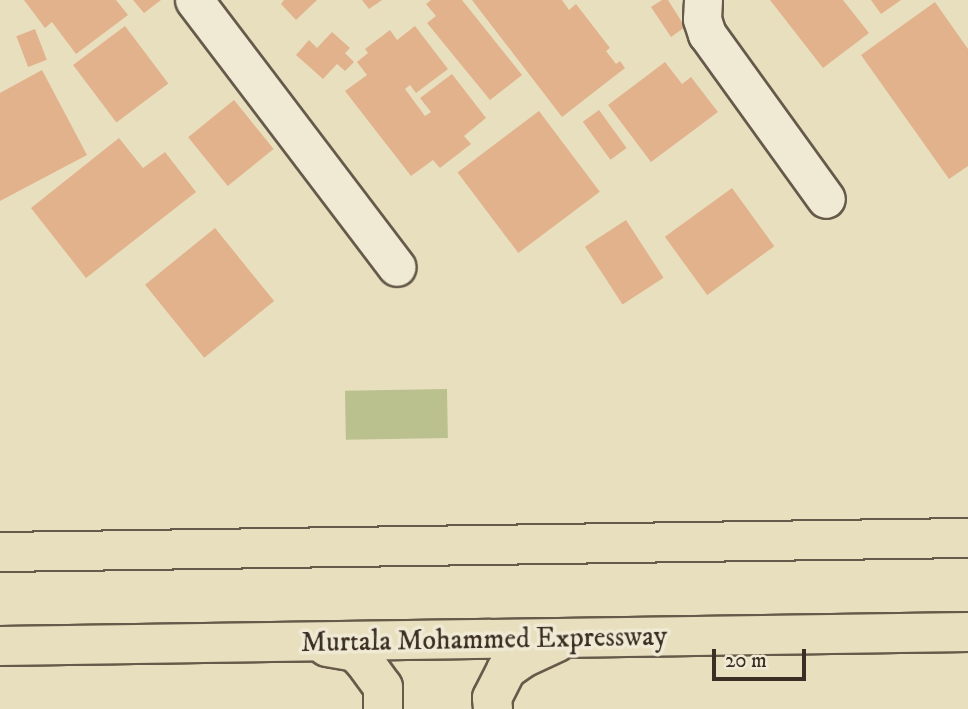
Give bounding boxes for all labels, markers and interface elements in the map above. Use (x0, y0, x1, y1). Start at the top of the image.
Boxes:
street label: Murtala Mohammed Expressway (301, 620, 667, 660)
scale bar (716, 636, 810, 680)
text: 20 m (725, 648, 767, 674)

